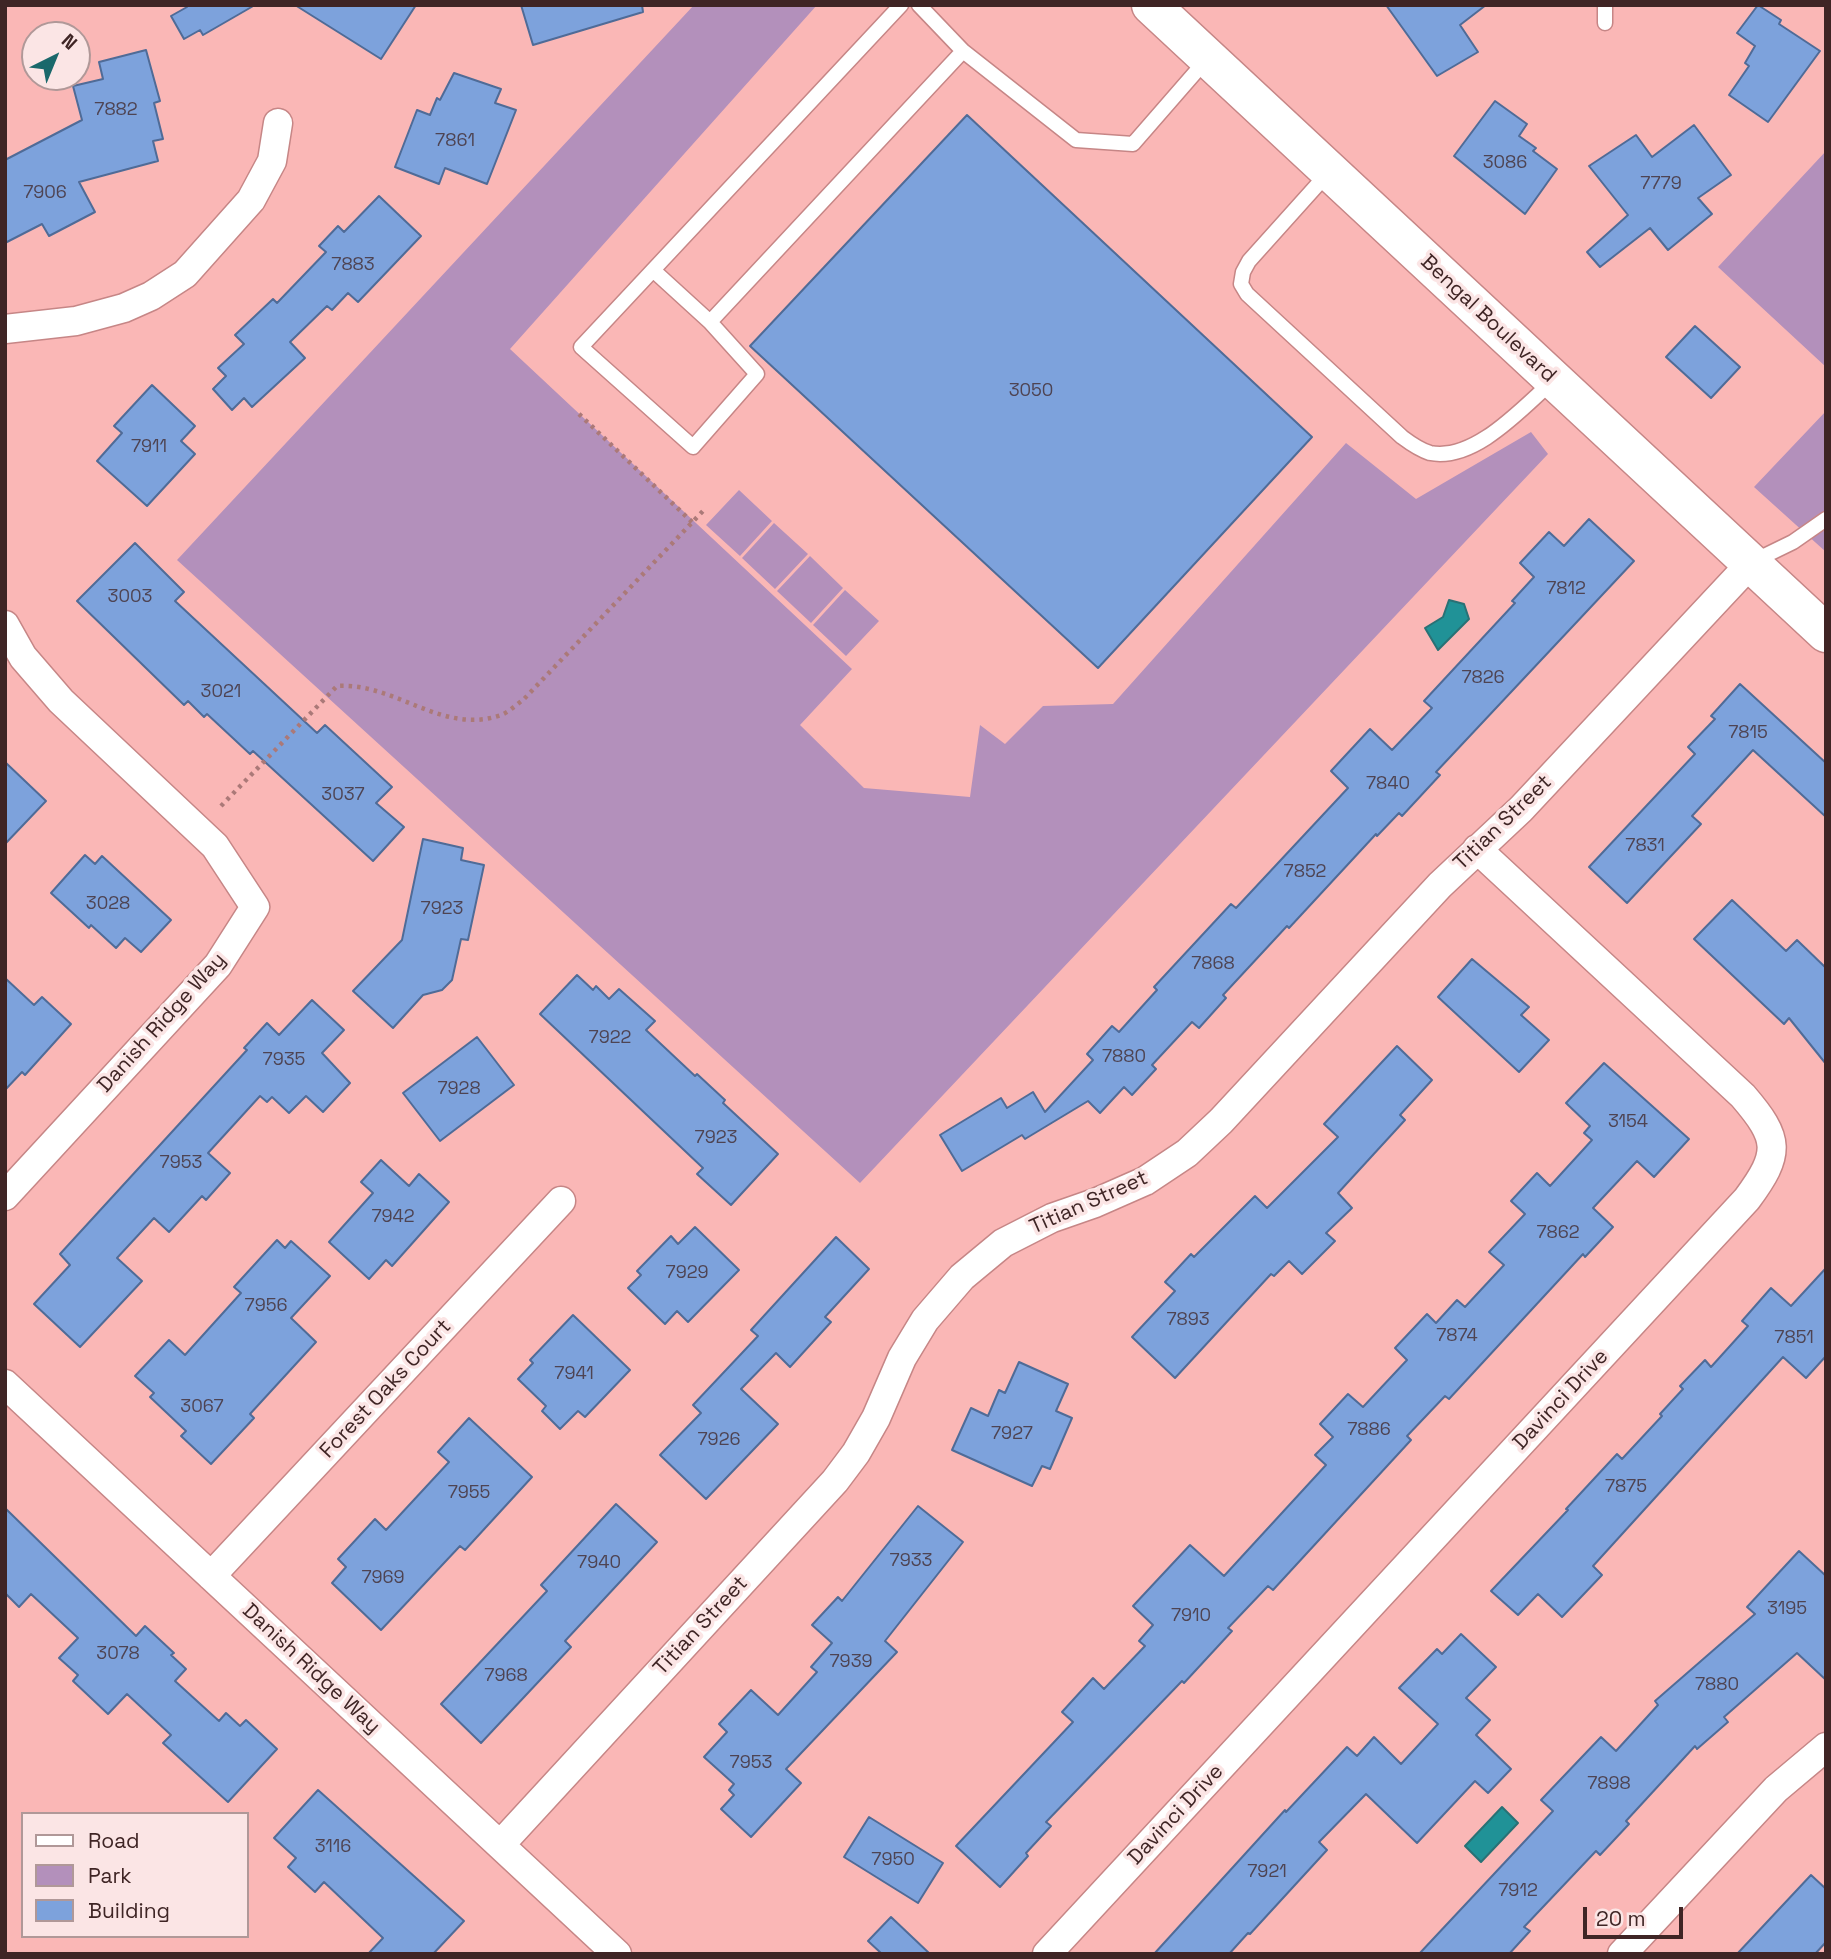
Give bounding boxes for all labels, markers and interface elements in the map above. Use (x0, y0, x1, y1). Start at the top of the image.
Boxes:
north arrow (21, 21, 91, 91)
text: N (56, 28, 82, 55)
house number: 7882 (94, 99, 138, 121)
house number: 7861 (435, 130, 475, 152)
house number: 3086 (1483, 152, 1527, 174)
house number: 7779 (1640, 173, 1682, 195)
house number: 7906 (23, 182, 67, 204)
street label: Bengal Boulevard (1415, 250, 1561, 388)
house number: 7883 (331, 254, 375, 276)
house number: 3050 (1009, 380, 1053, 402)
house number: 7911 (131, 436, 167, 458)
house number: 7812 (1546, 578, 1586, 600)
house number: 3003 (108, 586, 152, 608)
house number: 7826 (1461, 667, 1505, 689)
house number: 3021 (201, 681, 241, 703)
house number: 7815 (1728, 722, 1768, 744)
street label: Titian Street (1449, 770, 1557, 876)
house number: 7840 (1366, 773, 1410, 795)
house number: 3037 (321, 784, 365, 806)
house number: 7831 (1625, 835, 1665, 857)
house number: 7852 (1284, 861, 1326, 883)
house number: 3028 (86, 893, 130, 915)
house number: 7923 (421, 898, 463, 920)
street label: Danish Ridge Way (93, 948, 231, 1098)
house number: 7868 (1191, 953, 1235, 975)
house number: 7922 (589, 1027, 631, 1049)
house number: 7880 (1102, 1046, 1146, 1068)
house number: 7935 (263, 1049, 305, 1071)
house number: 7928 (437, 1078, 481, 1100)
house number: 3154 (1608, 1111, 1648, 1133)
house number: 7923 (695, 1127, 737, 1149)
house number: 7953 (160, 1152, 202, 1174)
street label: Titian Street (1026, 1166, 1152, 1240)
house number: 7942 (371, 1206, 415, 1228)
house number: 7862 (1536, 1222, 1580, 1244)
house number: 7929 (666, 1262, 708, 1284)
house number: 7956 (245, 1295, 287, 1317)
house number: 7893 (1166, 1309, 1210, 1331)
street label: Forest Oaks Court (315, 1314, 457, 1464)
house number: 7874 (1436, 1325, 1478, 1347)
house number: 7851 (1774, 1327, 1814, 1349)
street label: Davinci Drive (1508, 1345, 1614, 1455)
house number: 7941 (554, 1363, 594, 1385)
house number: 3067 (180, 1396, 224, 1418)
house number: 7886 (1347, 1419, 1391, 1441)
house number: 7927 (991, 1423, 1033, 1445)
house number: 7926 (697, 1429, 741, 1451)
house number: 7875 (1605, 1476, 1647, 1498)
house number: 7955 (448, 1482, 490, 1504)
house number: 7933 (890, 1550, 932, 1572)
house number: 7940 (577, 1552, 621, 1574)
house number: 7969 (361, 1567, 405, 1589)
street label: Titian Street (649, 1571, 753, 1681)
house number: 3195 (1767, 1598, 1807, 1620)
street label: Danish Ridge Way (237, 1599, 385, 1739)
house number: 7910 (1171, 1605, 1211, 1627)
house number: 3078 (96, 1643, 140, 1665)
house number: 7939 (829, 1651, 873, 1673)
house number: 7968 (484, 1665, 528, 1687)
house number: 7880 (1695, 1674, 1739, 1696)
house number: 7953 (730, 1752, 772, 1774)
street label: Davinci Drive (1123, 1760, 1229, 1870)
house number: 7898 (1587, 1773, 1631, 1795)
legend (21, 1812, 248, 1938)
text: Road (88, 1827, 140, 1854)
house number: 3116 (315, 1836, 351, 1858)
house number: 7950 (871, 1849, 915, 1871)
house number: 7921 (1247, 1861, 1287, 1883)
text: Park (88, 1862, 132, 1889)
house number: 7912 (1498, 1880, 1538, 1902)
scale bar (1586, 1892, 1686, 1936)
text: Building (88, 1897, 170, 1924)
text: 20 m (1596, 1905, 1646, 1932)

